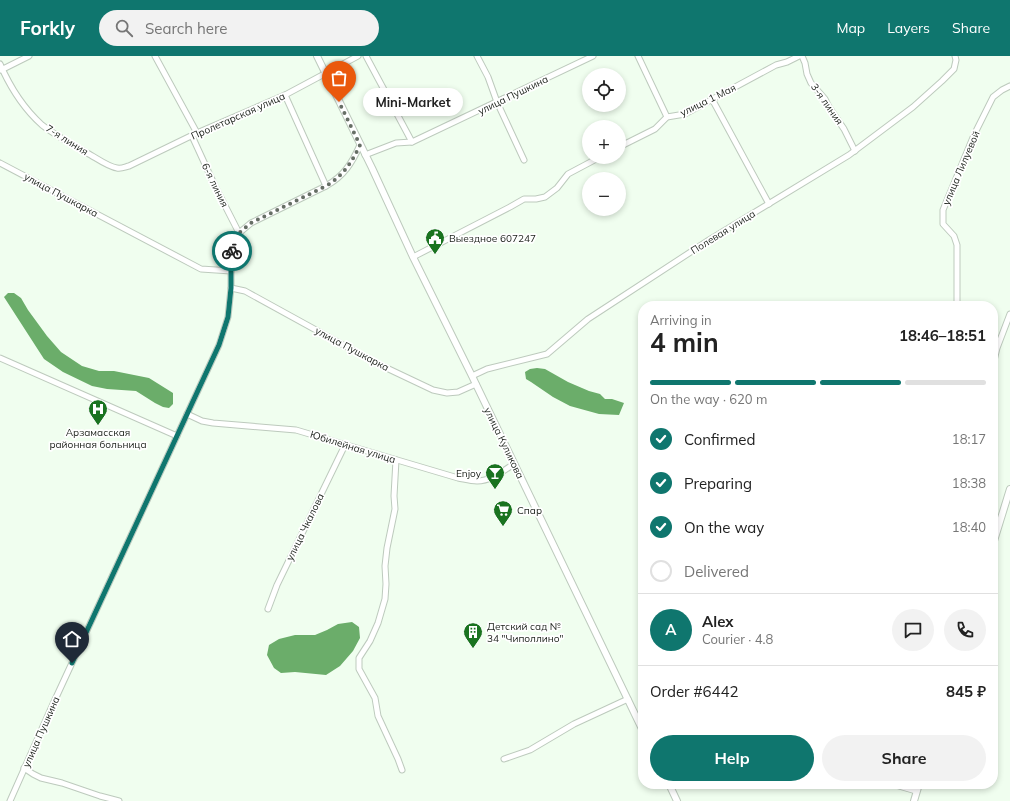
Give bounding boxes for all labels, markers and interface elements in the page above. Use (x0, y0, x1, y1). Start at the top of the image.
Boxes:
search box (99, 10, 379, 46)
text: Forkly (20, 16, 75, 40)
icon: search (113, 17, 135, 39)
text: Search here (145, 19, 227, 38)
text: Map (836, 19, 865, 37)
text: Layers (887, 19, 930, 37)
text: Share (952, 19, 990, 37)
pin (322, 61, 356, 102)
icon: bag (328, 67, 350, 89)
map controls (582, 68, 626, 216)
button: locate (582, 68, 626, 112)
street label: улица Пушкина (476, 72, 550, 118)
street label: улица 1 Мая (678, 81, 738, 119)
street label: 3-я линия (808, 81, 846, 127)
callout: Mini-Market (363, 88, 463, 116)
street label: Пролетарская улица (189, 89, 287, 143)
text: Mini-Market (375, 94, 451, 110)
button: + (582, 120, 626, 164)
street label: 7-я линия (43, 122, 91, 158)
street label: улица Лилуевой (940, 129, 983, 207)
street label: 6-я линия (199, 161, 231, 209)
street label: улица Пушкарка (22, 170, 100, 220)
button: − (582, 172, 626, 216)
street label: Полевая улица (688, 207, 758, 257)
public building icon: Выездное 607247 (424, 227, 446, 255)
courier (212, 231, 252, 271)
place label: Выездное 607247 (449, 232, 536, 245)
icon: bike (221, 240, 243, 262)
text: Arriving in (650, 312, 712, 328)
street label: улица Пушкарка (313, 324, 391, 374)
text: 4 min (650, 326, 719, 359)
text: 18:46–18:51 (899, 326, 986, 345)
text: On the way · 620 m (650, 391, 767, 407)
hospital icon: Арзамасская районная больница (87, 398, 109, 426)
street label: улица Куликова (481, 405, 527, 481)
place label: Арзамасская районная больница (49, 426, 147, 451)
street label: Юбилейная улица (309, 428, 397, 466)
icon: check (650, 428, 672, 450)
text: Confirmed (684, 430, 755, 449)
text: 18:17 (952, 431, 986, 447)
bar icon: Enjoy (484, 462, 506, 490)
place label: Enjoy (456, 467, 482, 480)
icon: check (650, 472, 672, 494)
text: Preparing (684, 474, 752, 493)
text: 18:38 (952, 475, 986, 491)
street label: улица Чкалова (283, 491, 327, 563)
supermarket icon: Спар (492, 499, 514, 527)
place label: Спар (517, 504, 542, 517)
icon: check (650, 516, 672, 538)
text: On the way (684, 518, 764, 537)
text: 18:40 (952, 519, 986, 535)
text: Delivered (684, 562, 749, 581)
button: chat (892, 609, 934, 651)
button: phone (944, 609, 986, 651)
text: Alex (702, 612, 734, 631)
place label: Детский сад № 34 "Чиполлино" (487, 620, 564, 645)
text: A (665, 620, 677, 639)
building icon: Детский сад № 34 "Чиполлино" (462, 621, 484, 649)
pin (55, 622, 89, 663)
icon: home (61, 628, 83, 650)
text: Courier · 4.8 (702, 631, 773, 647)
text: Order #6442 (650, 682, 738, 701)
text: 845 ₽ (946, 682, 986, 701)
street label: улица Пушкина (20, 694, 62, 770)
button: Help (650, 735, 814, 781)
button: Share (822, 735, 986, 781)

